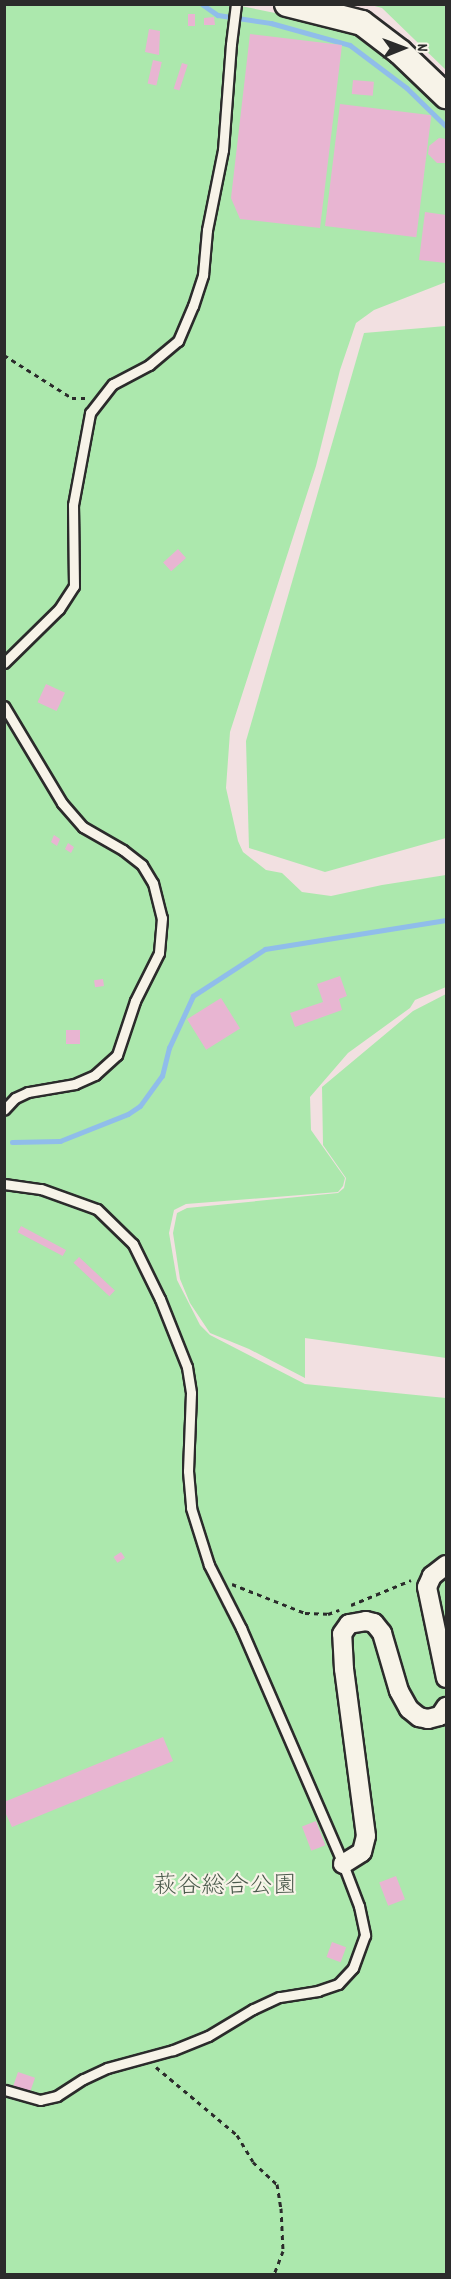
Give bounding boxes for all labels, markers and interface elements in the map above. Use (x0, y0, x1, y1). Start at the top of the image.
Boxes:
north arrow (373, 18, 433, 78)
text: N (410, 44, 433, 52)
park label: 萩谷総合公園 (153, 1874, 297, 1902)

